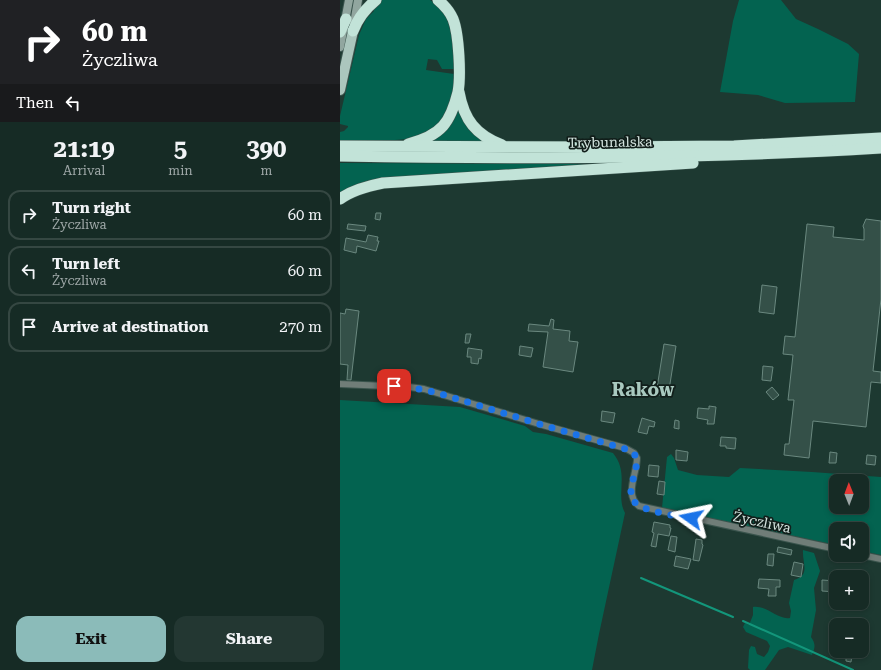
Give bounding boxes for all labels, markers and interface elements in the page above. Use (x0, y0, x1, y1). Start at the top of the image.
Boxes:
text: 60 m (82, 15, 147, 48)
icon: right (16, 16, 68, 68)
text: Życzliwa (82, 49, 158, 70)
icon: left (62, 92, 84, 114)
text: Then (16, 94, 54, 112)
street label: Trybunalska (567, 133, 653, 151)
text: 21:19 (54, 135, 115, 163)
text: 5 (174, 135, 187, 163)
text: 390 (246, 135, 287, 163)
text: Arrival (63, 163, 105, 178)
text: min (168, 163, 193, 178)
text: m (260, 163, 272, 178)
text: Turn right (52, 199, 131, 217)
icon: right (18, 204, 40, 226)
text: 60 m (288, 206, 322, 224)
text: Życzliwa (52, 217, 107, 232)
text: Turn left (52, 255, 120, 273)
icon: left (18, 260, 40, 282)
text: 60 m (288, 262, 322, 280)
text: Życzliwa (52, 273, 107, 288)
icon: arrive (18, 316, 40, 338)
text: Arrive at destination (52, 318, 208, 336)
text: 270 m (279, 318, 322, 336)
pin (377, 369, 411, 403)
icon: arrive (383, 375, 405, 397)
district label: Raków (612, 379, 675, 400)
north arrow (829, 474, 869, 514)
map controls (829, 474, 869, 658)
position arrow (670, 497, 712, 539)
street label: Życzliwa (732, 508, 793, 536)
button: sound (829, 522, 869, 562)
button: + (829, 570, 869, 610)
button: Exit (16, 616, 166, 662)
button: Share (174, 616, 324, 662)
button: − (829, 618, 869, 658)

